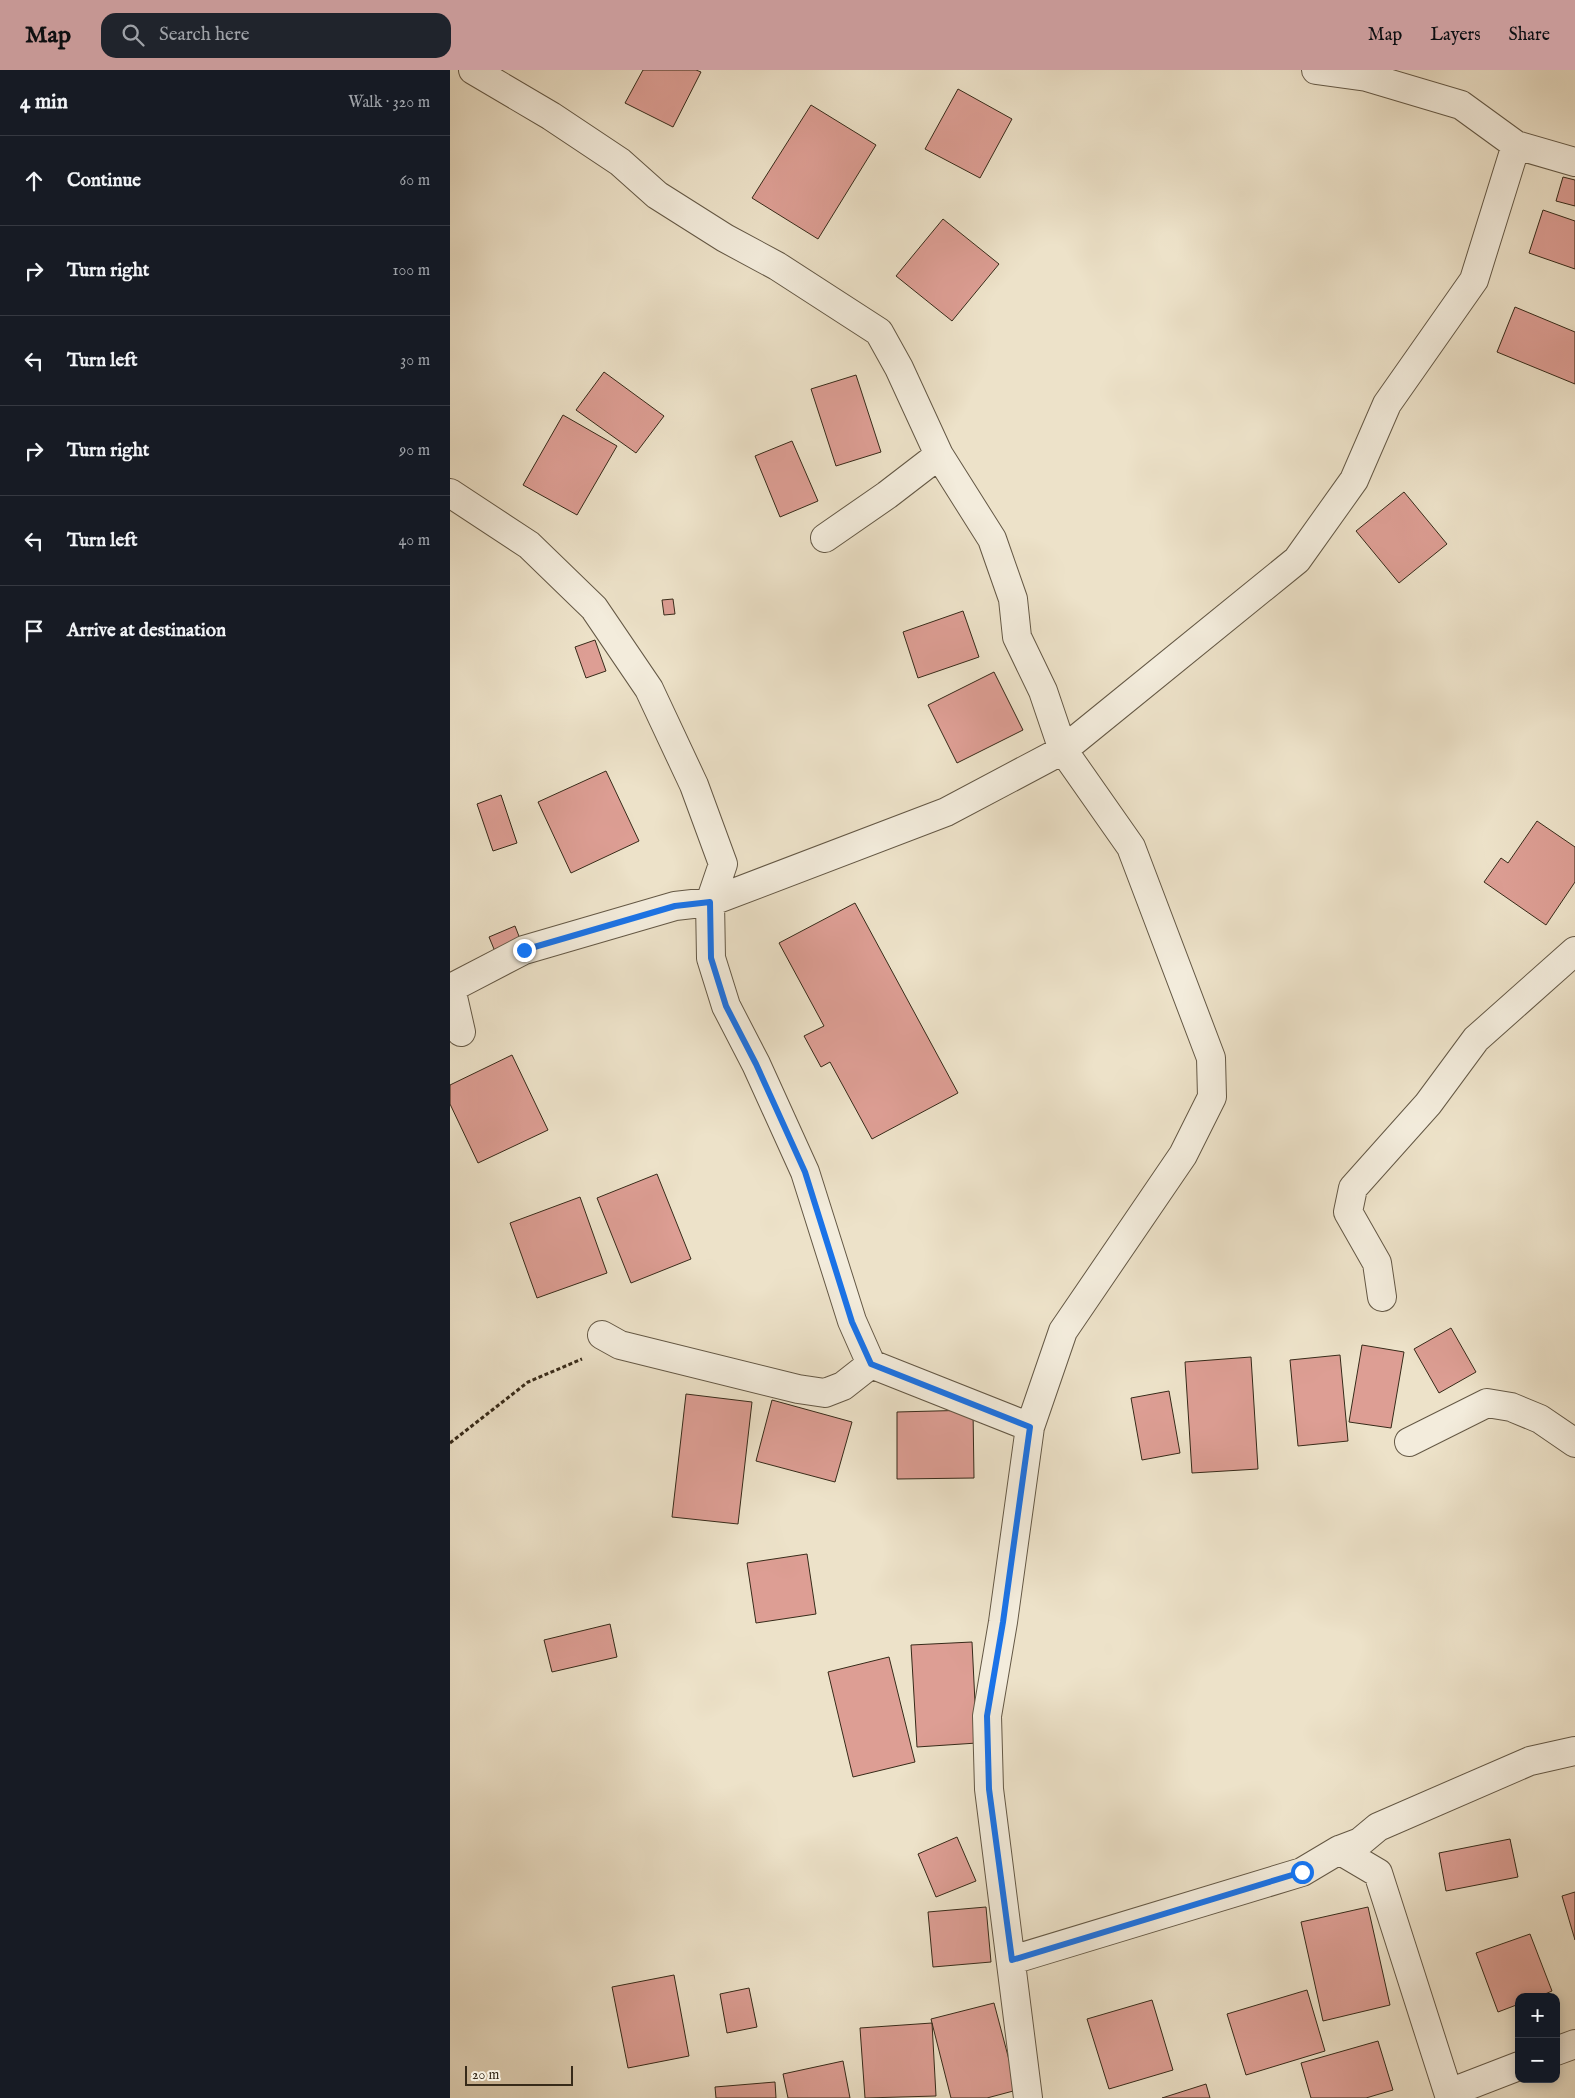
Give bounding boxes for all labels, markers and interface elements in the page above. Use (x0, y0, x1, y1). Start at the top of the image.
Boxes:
search box (101, 13, 451, 58)
text: Map (25, 20, 71, 51)
icon: search (119, 21, 147, 49)
text: Search here (159, 23, 250, 47)
text: Map (1368, 24, 1402, 47)
text: Layers (1430, 24, 1481, 47)
text: Share (1509, 24, 1550, 47)
text: 4 min (20, 89, 68, 116)
text: Walk · 320 m (348, 93, 430, 113)
icon: ahead (20, 167, 48, 195)
text: Continue (67, 169, 141, 193)
text: 60 m (400, 171, 430, 191)
icon: right (20, 257, 48, 285)
text: Turn right (67, 259, 149, 283)
text: 100 m (393, 261, 430, 281)
icon: left (20, 347, 48, 375)
text: Turn left (67, 349, 138, 373)
text: 30 m (400, 351, 430, 371)
icon: right (20, 437, 48, 465)
text: Turn right (67, 439, 149, 463)
text: 90 m (399, 441, 430, 461)
icon: left (20, 527, 48, 555)
text: Turn left (67, 529, 138, 553)
text: 40 m (398, 531, 430, 551)
icon: arrive (20, 617, 48, 645)
text: Arrive at destination (67, 619, 226, 643)
route end (513, 939, 536, 962)
route start (1291, 1861, 1314, 1884)
map controls (1515, 1993, 1560, 2083)
button: + (1515, 1993, 1560, 2038)
button: − (1515, 2038, 1560, 2083)
scale bar (465, 2063, 572, 2086)
text: 20 m (472, 2066, 499, 2084)

